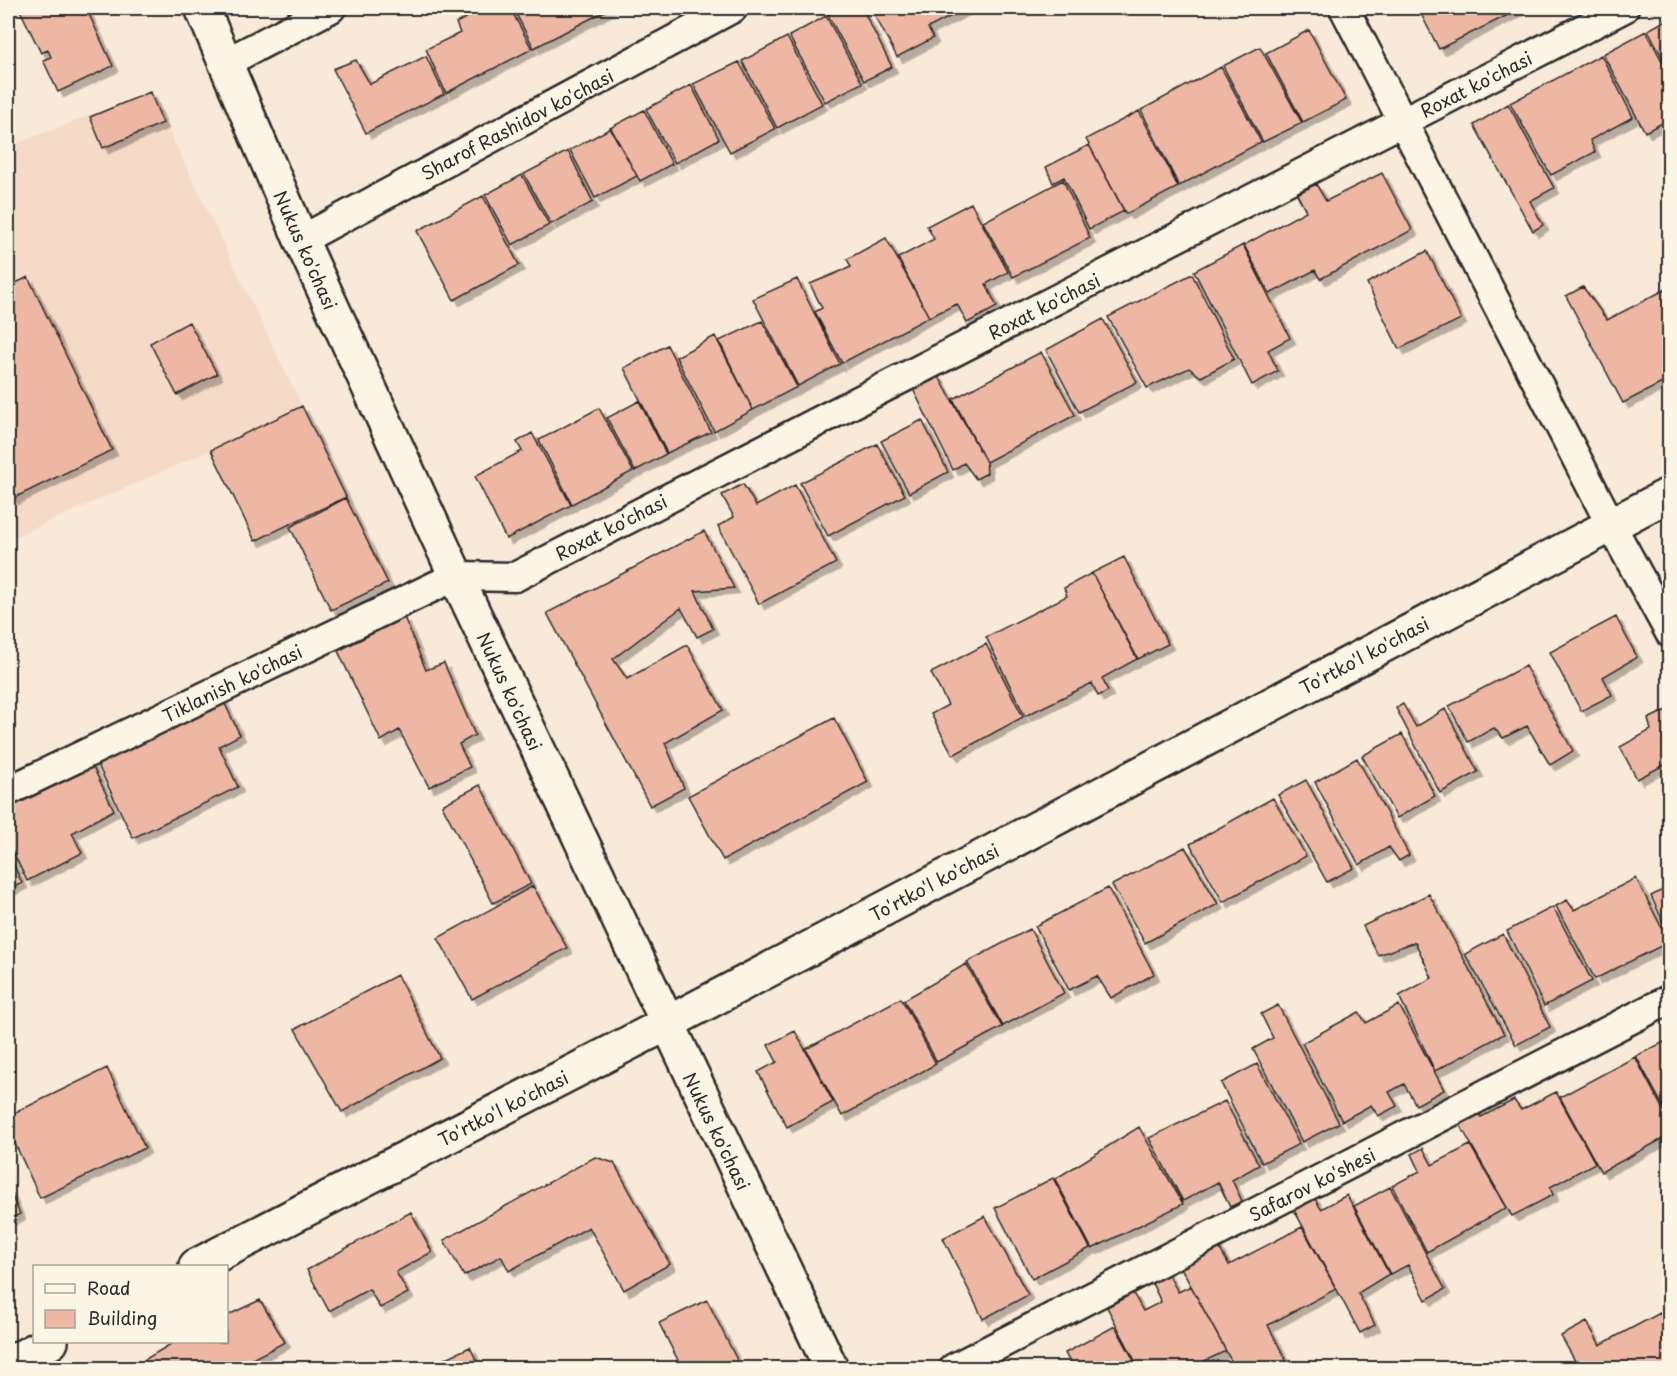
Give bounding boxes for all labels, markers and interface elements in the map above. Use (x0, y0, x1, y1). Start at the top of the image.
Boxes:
street label: Roxat ko'chasi (1415, 44, 1537, 124)
street label: Sharof Rashidov ko'chasi (416, 62, 618, 186)
street label: Nukus ko'chasi (268, 186, 344, 314)
street label: Roxat ko'chasi (983, 266, 1105, 346)
street label: Roxat ko'chasi (550, 487, 672, 567)
street label: To'rtko'l ko'chasi (1294, 609, 1434, 701)
street label: Nukus ko'chasi (471, 627, 549, 755)
street label: Tiklanish ko'chasi (157, 637, 307, 729)
street label: To'rtko'l ko'chasi (864, 836, 1004, 928)
street label: To'rtko'l ko'chasi (433, 1063, 573, 1153)
street label: Nukus ko'chasi (677, 1068, 757, 1194)
street label: Safarov ko'shesi (1244, 1140, 1380, 1228)
legend (33, 1265, 228, 1343)
text: Road (87, 1274, 131, 1301)
text: Building (87, 1304, 157, 1331)

